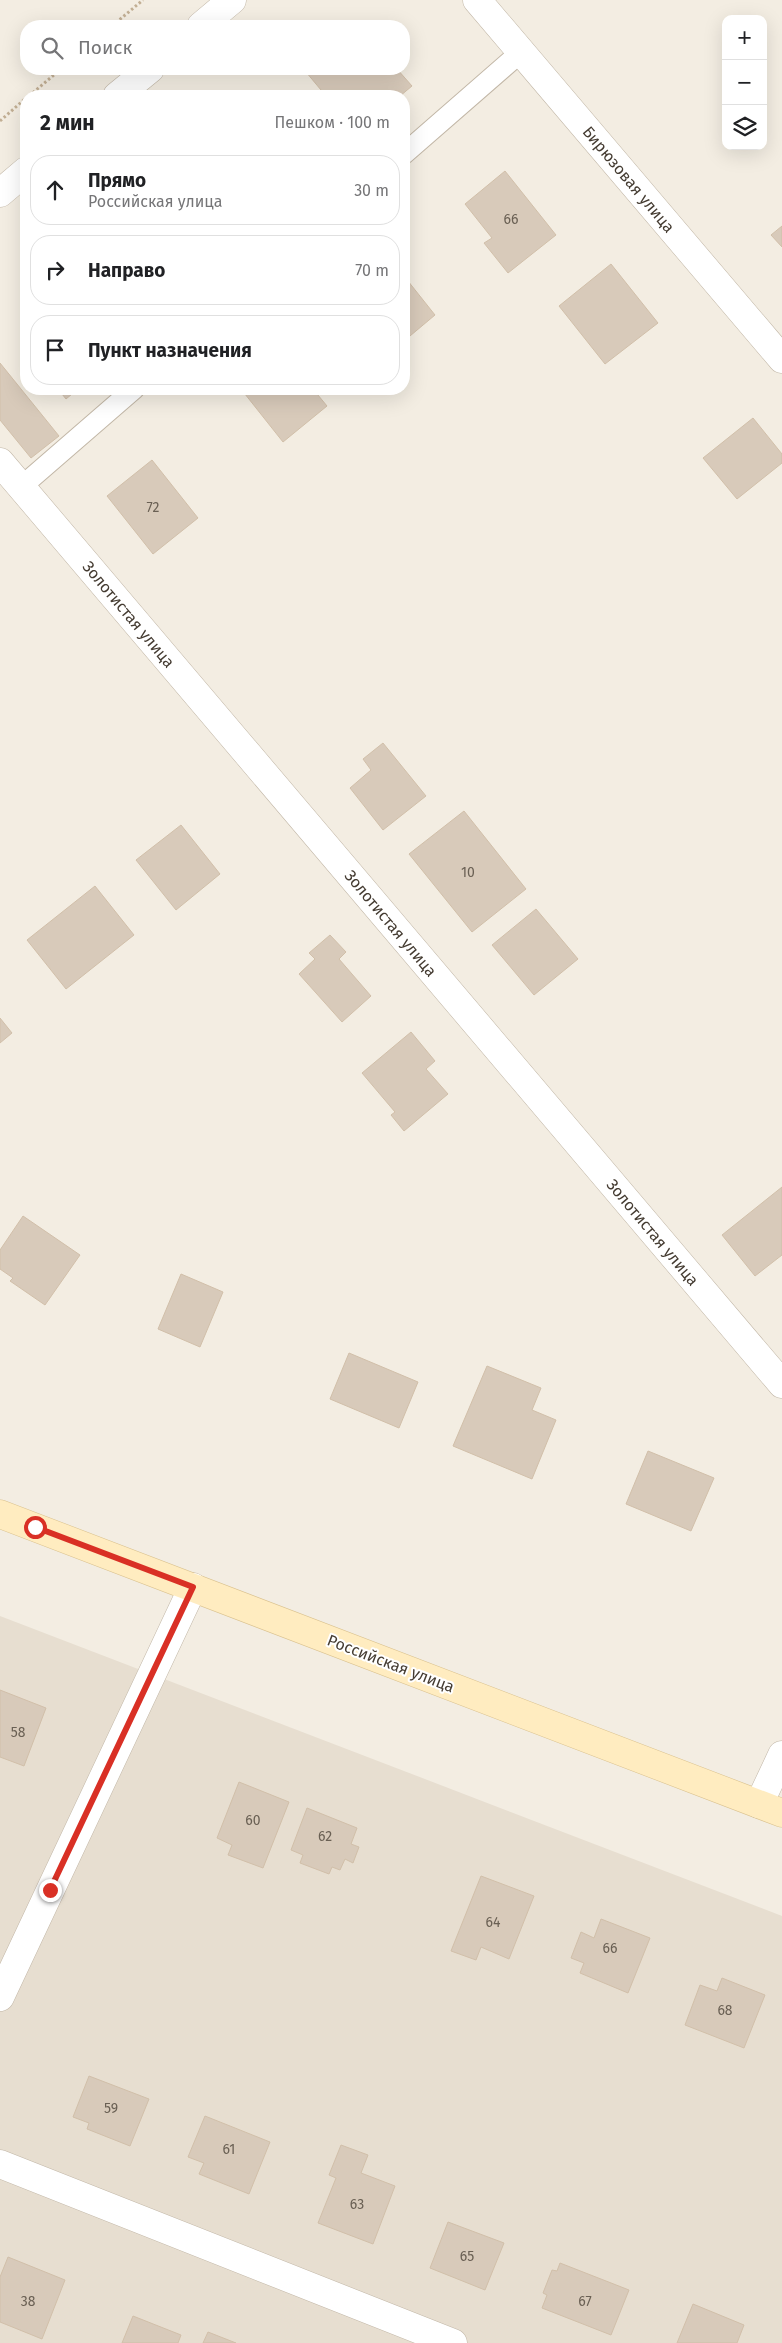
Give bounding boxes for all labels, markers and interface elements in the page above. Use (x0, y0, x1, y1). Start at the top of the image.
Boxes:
map controls (722, 15, 767, 150)
button: + (722, 15, 767, 60)
search box (20, 20, 410, 75)
icon: search (38, 34, 66, 62)
text: Поиск (78, 36, 132, 59)
button: − (722, 60, 767, 105)
button: layers (722, 105, 767, 150)
text: 2 мин (40, 110, 95, 136)
text: Пешком · 100 m (274, 113, 390, 132)
street label: Бирюзовая улица (579, 122, 679, 236)
text: Прямо (88, 169, 146, 192)
icon: ahead (41, 176, 69, 204)
text: 30 m (354, 181, 389, 200)
text: Российская улица (88, 192, 222, 211)
house number: 66 (504, 211, 518, 228)
icon: right (41, 256, 69, 284)
text: Направо (88, 259, 165, 282)
text: 70 m (355, 261, 389, 280)
icon: arrive (41, 336, 69, 364)
text: Пункт назначения (88, 339, 252, 362)
house number: 72 (147, 499, 160, 516)
street label: Золотистая улица (79, 557, 179, 671)
house number: 10 (461, 864, 475, 881)
street label: Золотистая улица (341, 866, 441, 980)
street label: Золотистая улица (603, 1175, 703, 1289)
route start (24, 1516, 47, 1539)
street label: Российская улица (325, 1631, 457, 1696)
house number: 58 (11, 1724, 26, 1741)
house number: 60 (245, 1812, 261, 1829)
house number: 62 (318, 1828, 332, 1845)
route end (39, 1879, 62, 1902)
house number: 64 (486, 1914, 501, 1931)
house number: 66 (603, 1940, 617, 1957)
house number: 68 (717, 2002, 733, 2019)
house number: 59 (104, 2100, 118, 2117)
house number: 61 (223, 2141, 235, 2158)
house number: 63 (350, 2196, 364, 2213)
house number: 65 (460, 2248, 474, 2265)
house number: 38 (21, 2293, 36, 2310)
house number: 67 (578, 2293, 592, 2310)

